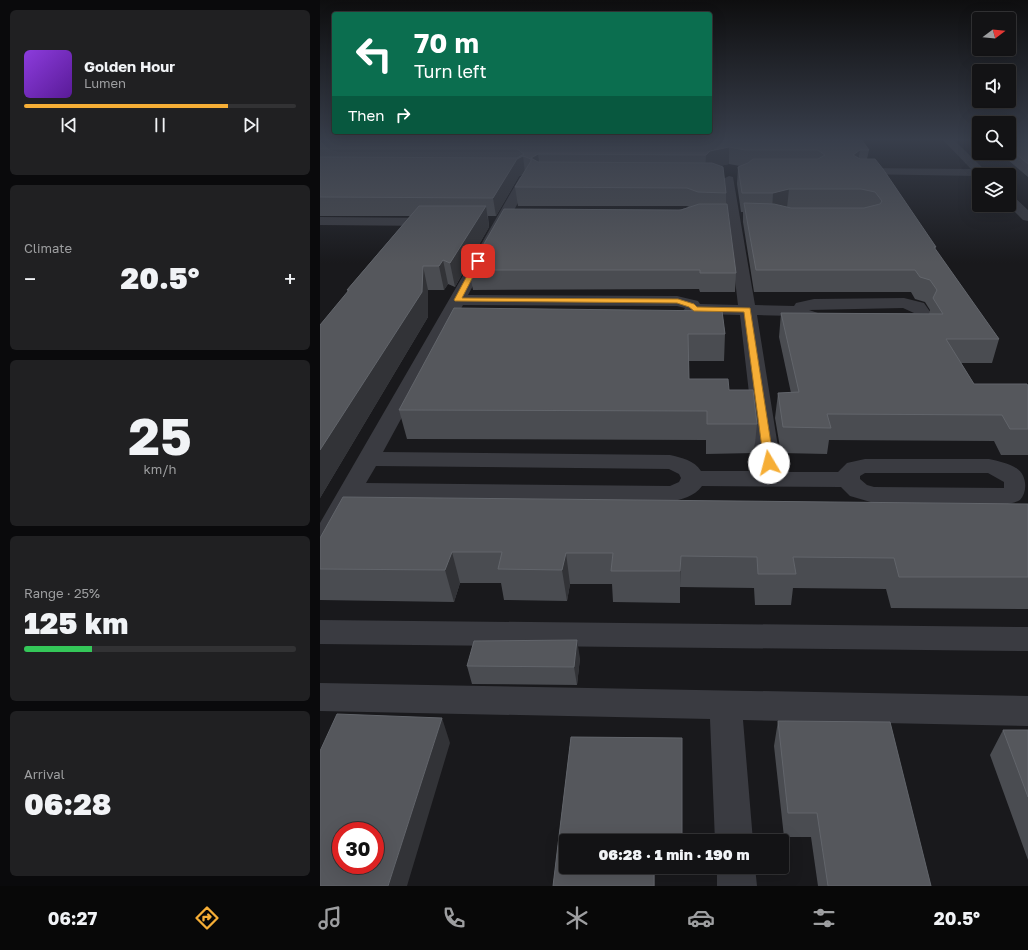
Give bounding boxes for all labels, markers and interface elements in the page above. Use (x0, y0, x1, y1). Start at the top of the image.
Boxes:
north arrow (972, 12, 1016, 56)
map controls (972, 12, 1016, 212)
text: 70 m (414, 26, 479, 59)
icon: left (348, 28, 400, 80)
text: Golden Hour (84, 57, 175, 75)
text: Turn left (414, 60, 487, 82)
button: sound (972, 64, 1016, 108)
text: Lumen (84, 75, 126, 91)
icon: right (392, 104, 414, 126)
text: Then (348, 106, 384, 124)
icon: previous (58, 114, 80, 136)
icon: pause (149, 114, 171, 136)
icon: next (240, 114, 262, 136)
button: search (972, 116, 1016, 160)
button: layers (972, 168, 1016, 212)
text: Climate (24, 240, 72, 256)
pin (461, 244, 495, 278)
icon: arrive (467, 250, 489, 272)
text: 20.5° (121, 260, 199, 296)
text: − (24, 265, 36, 292)
text: + (284, 265, 296, 292)
text: 25 (128, 404, 192, 466)
position arrow (748, 442, 790, 484)
text: km/h (143, 461, 177, 477)
text: Range · 25% (24, 585, 100, 601)
text: 125 km (24, 605, 128, 641)
text: Arrival (24, 766, 65, 782)
text: 06:28 (24, 786, 111, 822)
speed limit sign: 30 (332, 822, 384, 874)
text: 06:28 · 1 min · 190 m (598, 845, 750, 863)
icon: directions (193, 904, 221, 932)
icon: music (316, 904, 344, 932)
icon: phone (440, 904, 468, 932)
icon: climate (563, 904, 591, 932)
icon: car (687, 904, 715, 932)
icon: filters (810, 904, 838, 932)
text: 06:27 (48, 907, 97, 929)
text: 20.5° (934, 907, 980, 929)

